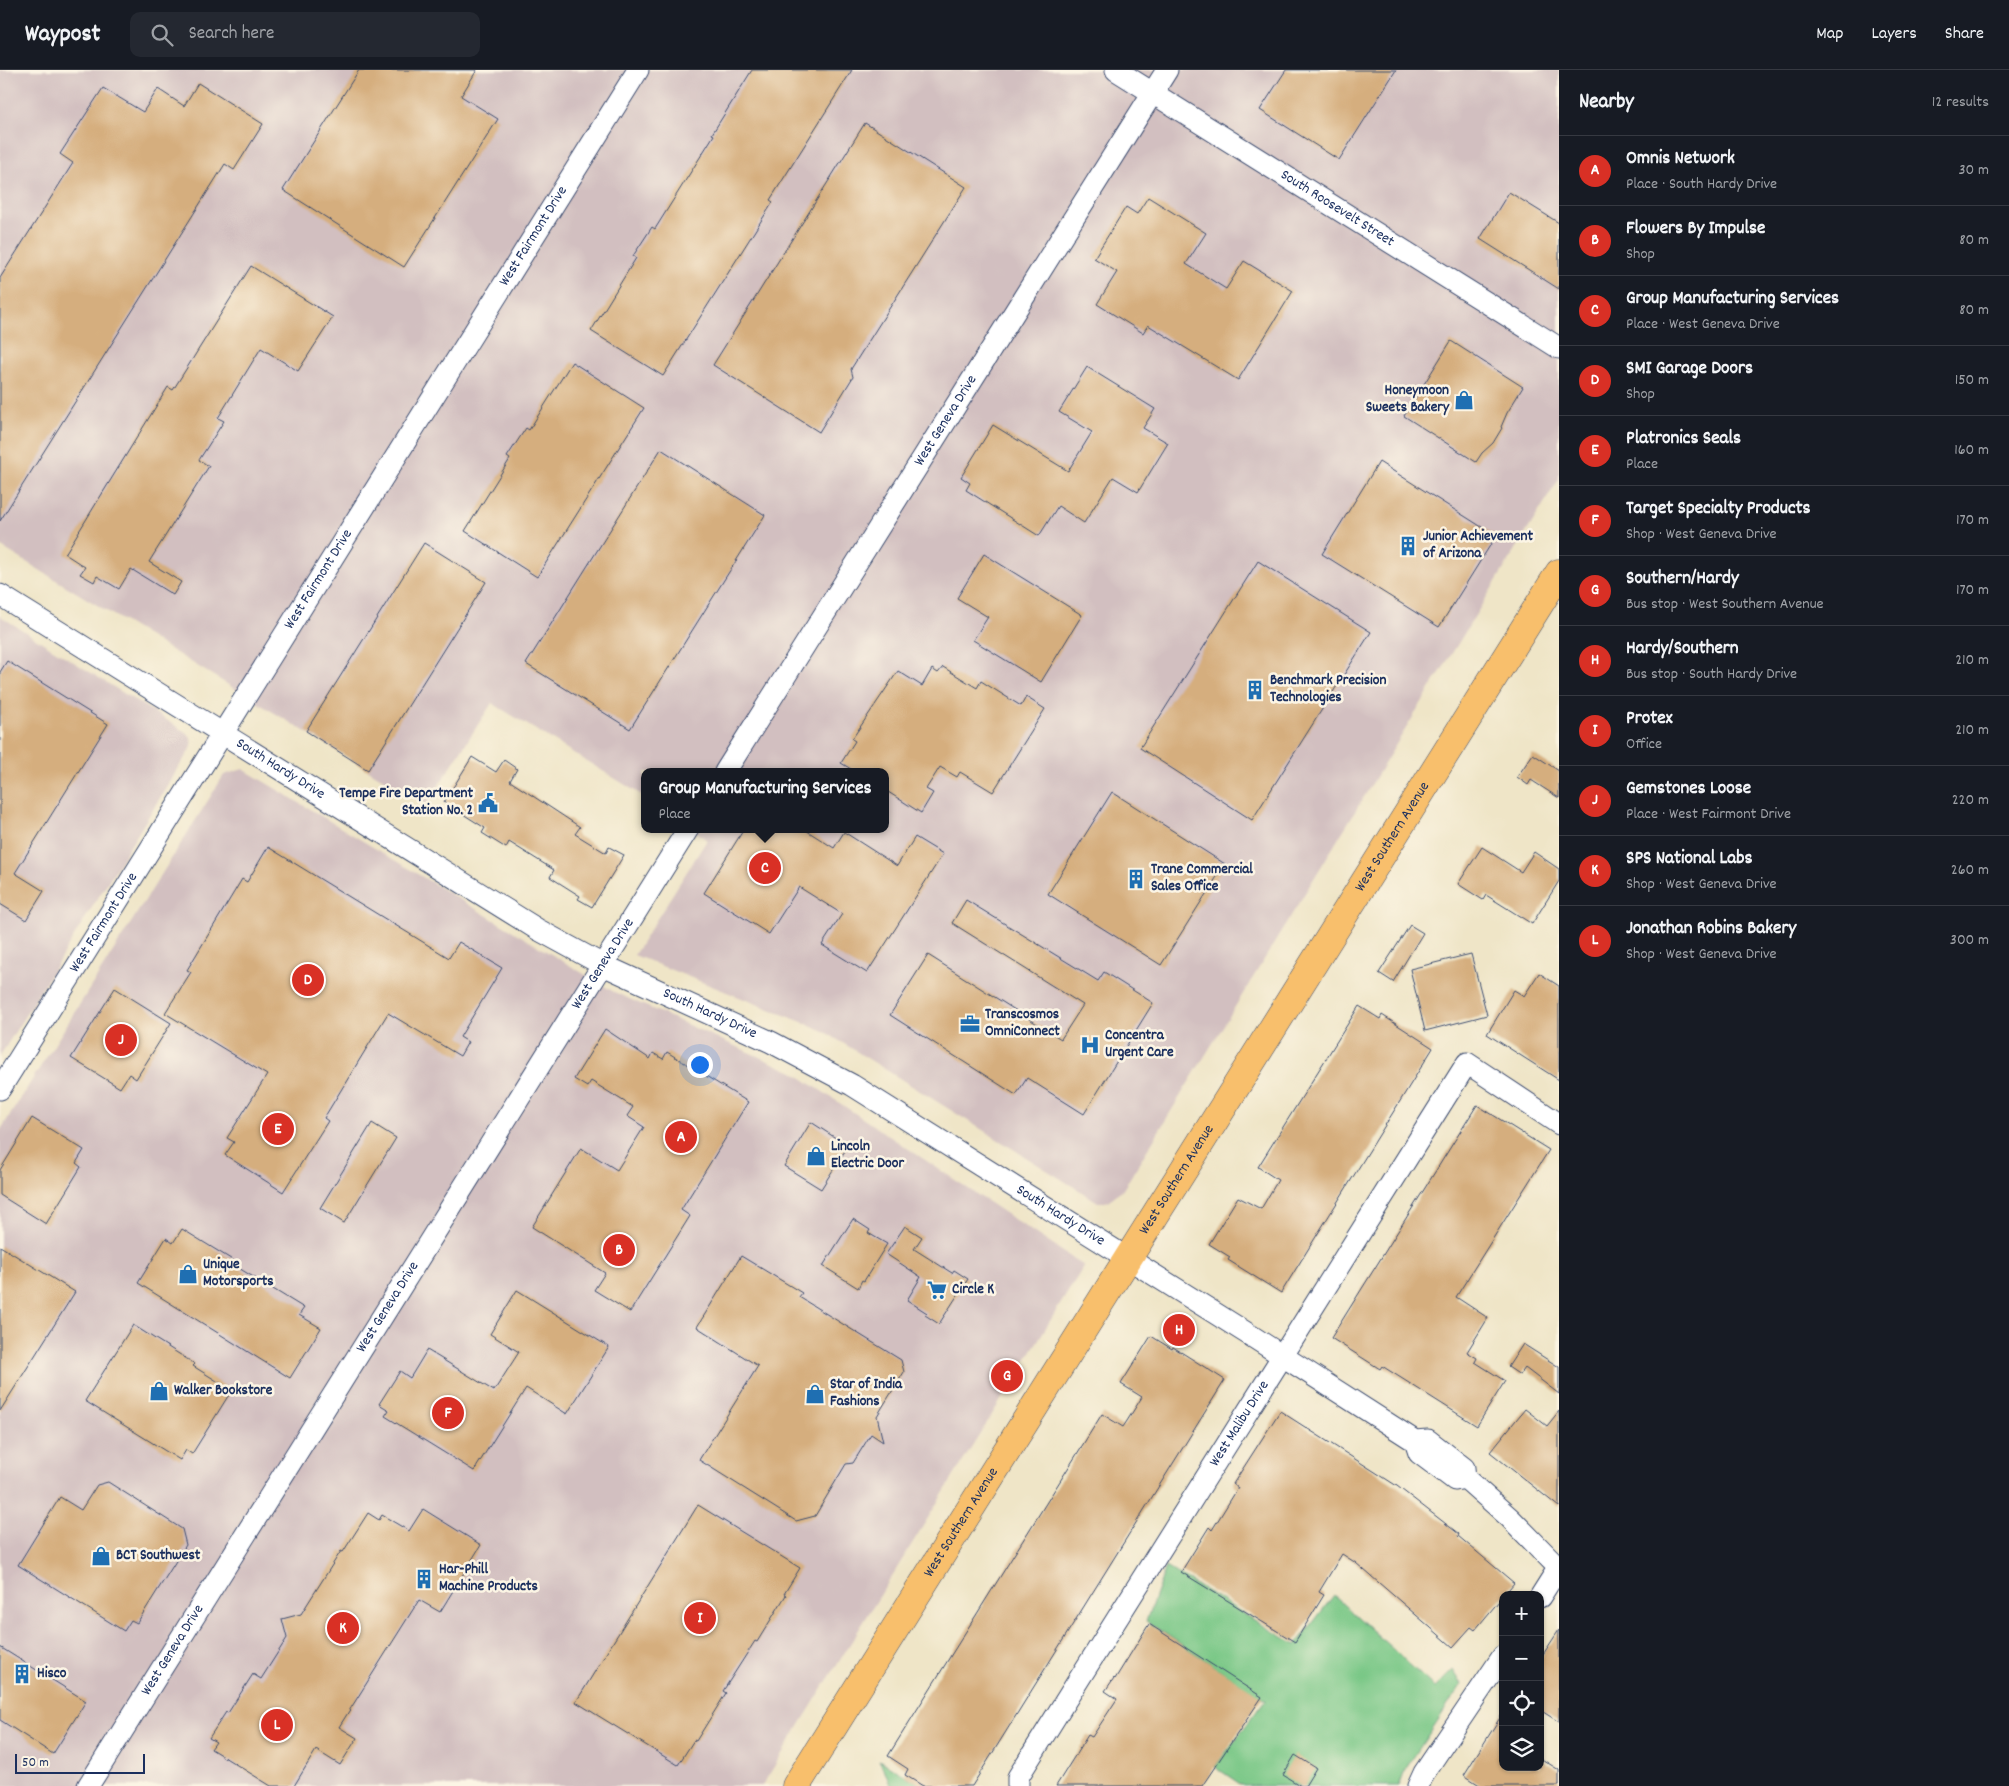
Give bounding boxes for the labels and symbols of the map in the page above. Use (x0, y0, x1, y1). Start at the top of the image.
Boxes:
street label: South Roosevelt Street (1276, 165, 1399, 253)
street label: West Fairmont Drive (494, 182, 574, 291)
street label: West Geneva Drive (909, 371, 983, 471)
place label: Honeymoon Sweets Bakery (1366, 380, 1450, 419)
shop icon: Honeymoon Sweets Bakery (1453, 389, 1475, 411)
street label: West Fairmont Drive (279, 525, 359, 634)
place label: Junior Achievement of Arizona (1423, 526, 1533, 565)
building icon: Junior Achievement of Arizona (1397, 535, 1419, 557)
place label: Benchmark Precision Technologies (1270, 670, 1387, 709)
building icon: Benchmark Precision Technologies (1244, 679, 1266, 701)
street label: South Hardy Drive (231, 733, 329, 806)
street label: West Southern Avenue (1350, 777, 1436, 896)
place label: Tempe Fire Department Station No. 2 (339, 783, 473, 822)
public building icon: Tempe Fire Department Station No. 2 (477, 792, 499, 814)
pin: C (749, 849, 781, 887)
place label: Trane Commercial Sales Office (1151, 859, 1253, 898)
street label: West Fairmont Drive (64, 868, 144, 977)
building icon: Trane Commercial Sales Office (1125, 868, 1147, 890)
street label: West Geneva Drive (566, 914, 640, 1014)
pin: D (292, 961, 324, 999)
street label: South Hardy Drive (659, 983, 761, 1045)
place label: Transcosmos OmniConnect (985, 1004, 1060, 1043)
office icon: Transcosmos OmniConnect (959, 1013, 981, 1035)
pin: J (105, 1021, 137, 1059)
place label: Concentra Urgent Care (1105, 1025, 1174, 1064)
hospital icon: Concentra Urgent Care (1079, 1034, 1101, 1056)
your location (687, 1052, 713, 1078)
pin: E (262, 1110, 294, 1148)
pin: A (665, 1118, 697, 1156)
street label: West Southern Avenue (1134, 1120, 1220, 1239)
place label: Lincoln Electric Door (831, 1136, 904, 1175)
shop icon: Lincoln Electric Door (805, 1145, 827, 1167)
street label: South Hardy Drive (1011, 1180, 1109, 1252)
pin: B (603, 1231, 635, 1269)
place label: Unique Motorsports (203, 1254, 274, 1293)
street label: West Geneva Drive (351, 1257, 425, 1357)
shop icon: Unique Motorsports (177, 1263, 199, 1285)
supermarket icon: Circle K (926, 1279, 948, 1301)
place label: Circle K (952, 1279, 994, 1301)
pin: H (1163, 1311, 1195, 1349)
pin: G (991, 1357, 1023, 1395)
place label: Star of India Fashions (830, 1374, 903, 1413)
street label: West Malibu Drive (1204, 1376, 1275, 1471)
shop icon: Walker Bookstore (148, 1380, 170, 1402)
place label: Walker Bookstore (174, 1380, 273, 1402)
shop icon: Star of India Fashions (804, 1383, 826, 1405)
pin: F (432, 1394, 464, 1432)
street label: West Southern Avenue (919, 1463, 1005, 1582)
shop icon: BCT Southwest (90, 1545, 112, 1567)
place label: BCT Southwest (116, 1545, 201, 1567)
place label: Har-Phill Machine Products (439, 1559, 538, 1598)
building icon: Har-Phill Machine Products (413, 1568, 435, 1590)
pin: I (684, 1599, 716, 1637)
street label: West Geneva Drive (136, 1600, 210, 1700)
pin: K (327, 1609, 359, 1647)
building icon: Hisco (11, 1663, 33, 1685)
place label: Hisco (37, 1663, 67, 1685)
pin: L (261, 1706, 293, 1744)
scale bar (15, 1751, 145, 1774)

